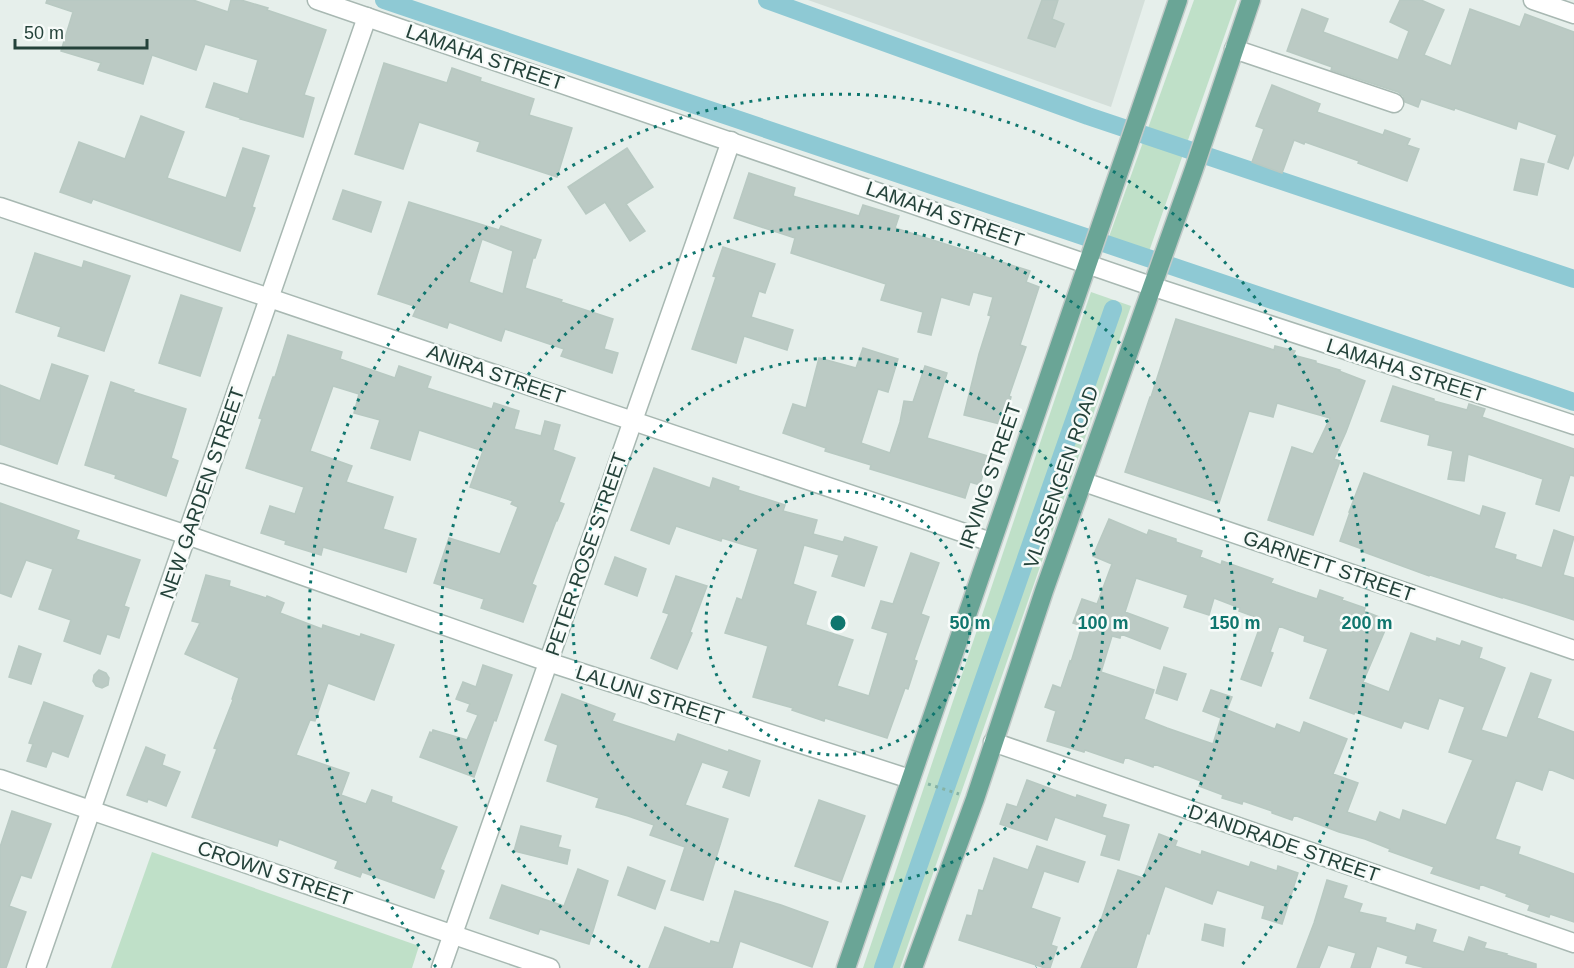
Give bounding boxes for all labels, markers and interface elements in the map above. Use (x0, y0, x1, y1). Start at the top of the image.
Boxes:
scale bar (15, 12, 147, 50)
street label: LAMAHA STREET (403, 20, 567, 94)
text: 50 m (24, 23, 64, 43)
street label: LAMAHA STREET (863, 177, 1027, 251)
street label: LAMAHA STREET (1324, 334, 1488, 406)
street label: ANIRA STREET (424, 340, 568, 408)
street label: VLISSENGEN ROAD (1019, 383, 1103, 571)
street label: NEW GARDEN STREET (155, 384, 249, 602)
street label: IRVING STREET (955, 400, 1025, 552)
street label: PETER ROSE STREET (541, 450, 631, 658)
street label: GARNETT STREET (1240, 526, 1418, 606)
centre of rings (828, 613, 848, 633)
text: 50 m (949, 613, 991, 633)
text: 100 m (1077, 613, 1129, 633)
text: 150 m (1209, 613, 1261, 633)
text: 200 m (1341, 613, 1393, 633)
street label: LALUNI STREET (573, 661, 727, 729)
street label: D'ANDRADE STREET (1186, 800, 1382, 886)
street label: CROWN STREET (195, 836, 355, 910)

